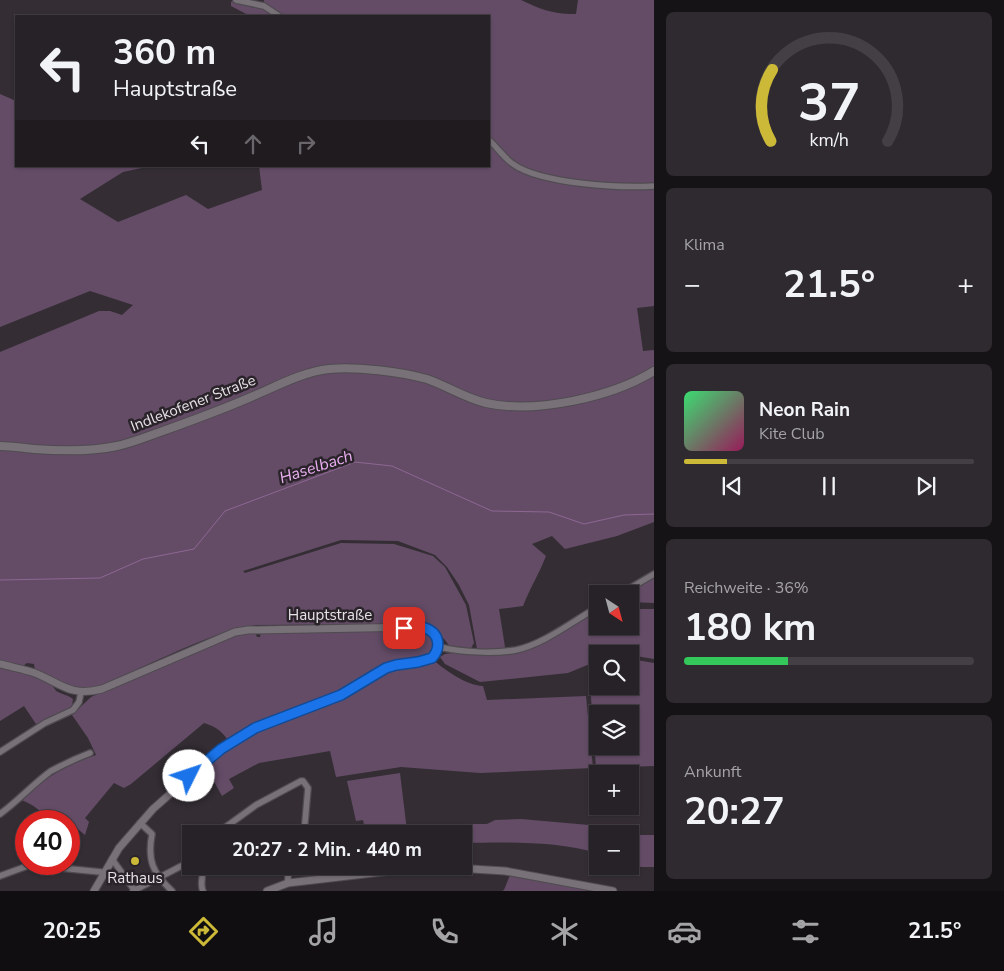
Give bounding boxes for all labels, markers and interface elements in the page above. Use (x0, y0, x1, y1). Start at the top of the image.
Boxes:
text: 360 m (113, 29, 216, 76)
icon: left (30, 35, 95, 100)
text: 37 (798, 67, 860, 138)
text: Hauptstraße (113, 74, 237, 104)
text: km/h (809, 128, 849, 152)
icon: left (186, 130, 214, 158)
icon: ahead (239, 130, 267, 158)
icon: right (292, 130, 320, 158)
text: Klima (684, 234, 725, 256)
text: 21.5° (783, 259, 875, 310)
text: − (684, 266, 701, 304)
text: + (957, 266, 974, 304)
street label: Indlekofener Straße (128, 370, 258, 436)
text: Neon Rain (759, 397, 850, 423)
text: Kite Club (759, 423, 825, 445)
water label: Haselbach (277, 445, 355, 489)
icon: previous (718, 472, 746, 500)
icon: pause (815, 472, 843, 500)
icon: next (912, 472, 940, 500)
text: Reichweite · 36% (684, 577, 809, 599)
north arrow (589, 585, 639, 635)
map controls (589, 585, 639, 875)
text: 180 km (684, 602, 816, 653)
street label: Hauptstraße (288, 605, 372, 625)
pin (383, 607, 425, 649)
icon: arrive (390, 614, 418, 642)
button: search (589, 645, 639, 695)
button: layers (589, 705, 639, 755)
position arrow (162, 749, 214, 801)
text: Ankunft (684, 761, 741, 783)
button: + (589, 765, 639, 815)
text: 20:27 (684, 786, 785, 837)
speed limit sign: 40 (15, 810, 80, 875)
button: − (589, 825, 639, 875)
text: 20:27 · 2 Min. · 440 m (232, 837, 422, 863)
marker: Rathaus (129, 855, 141, 867)
place label: Rathaus (107, 868, 163, 888)
icon: directions (186, 914, 221, 949)
icon: music (306, 914, 341, 949)
icon: phone (427, 914, 462, 949)
icon: climate (547, 914, 582, 949)
icon: car (667, 914, 702, 949)
icon: filters (788, 914, 823, 949)
text: 20:25 (43, 916, 101, 946)
text: 21.5° (908, 916, 961, 946)

